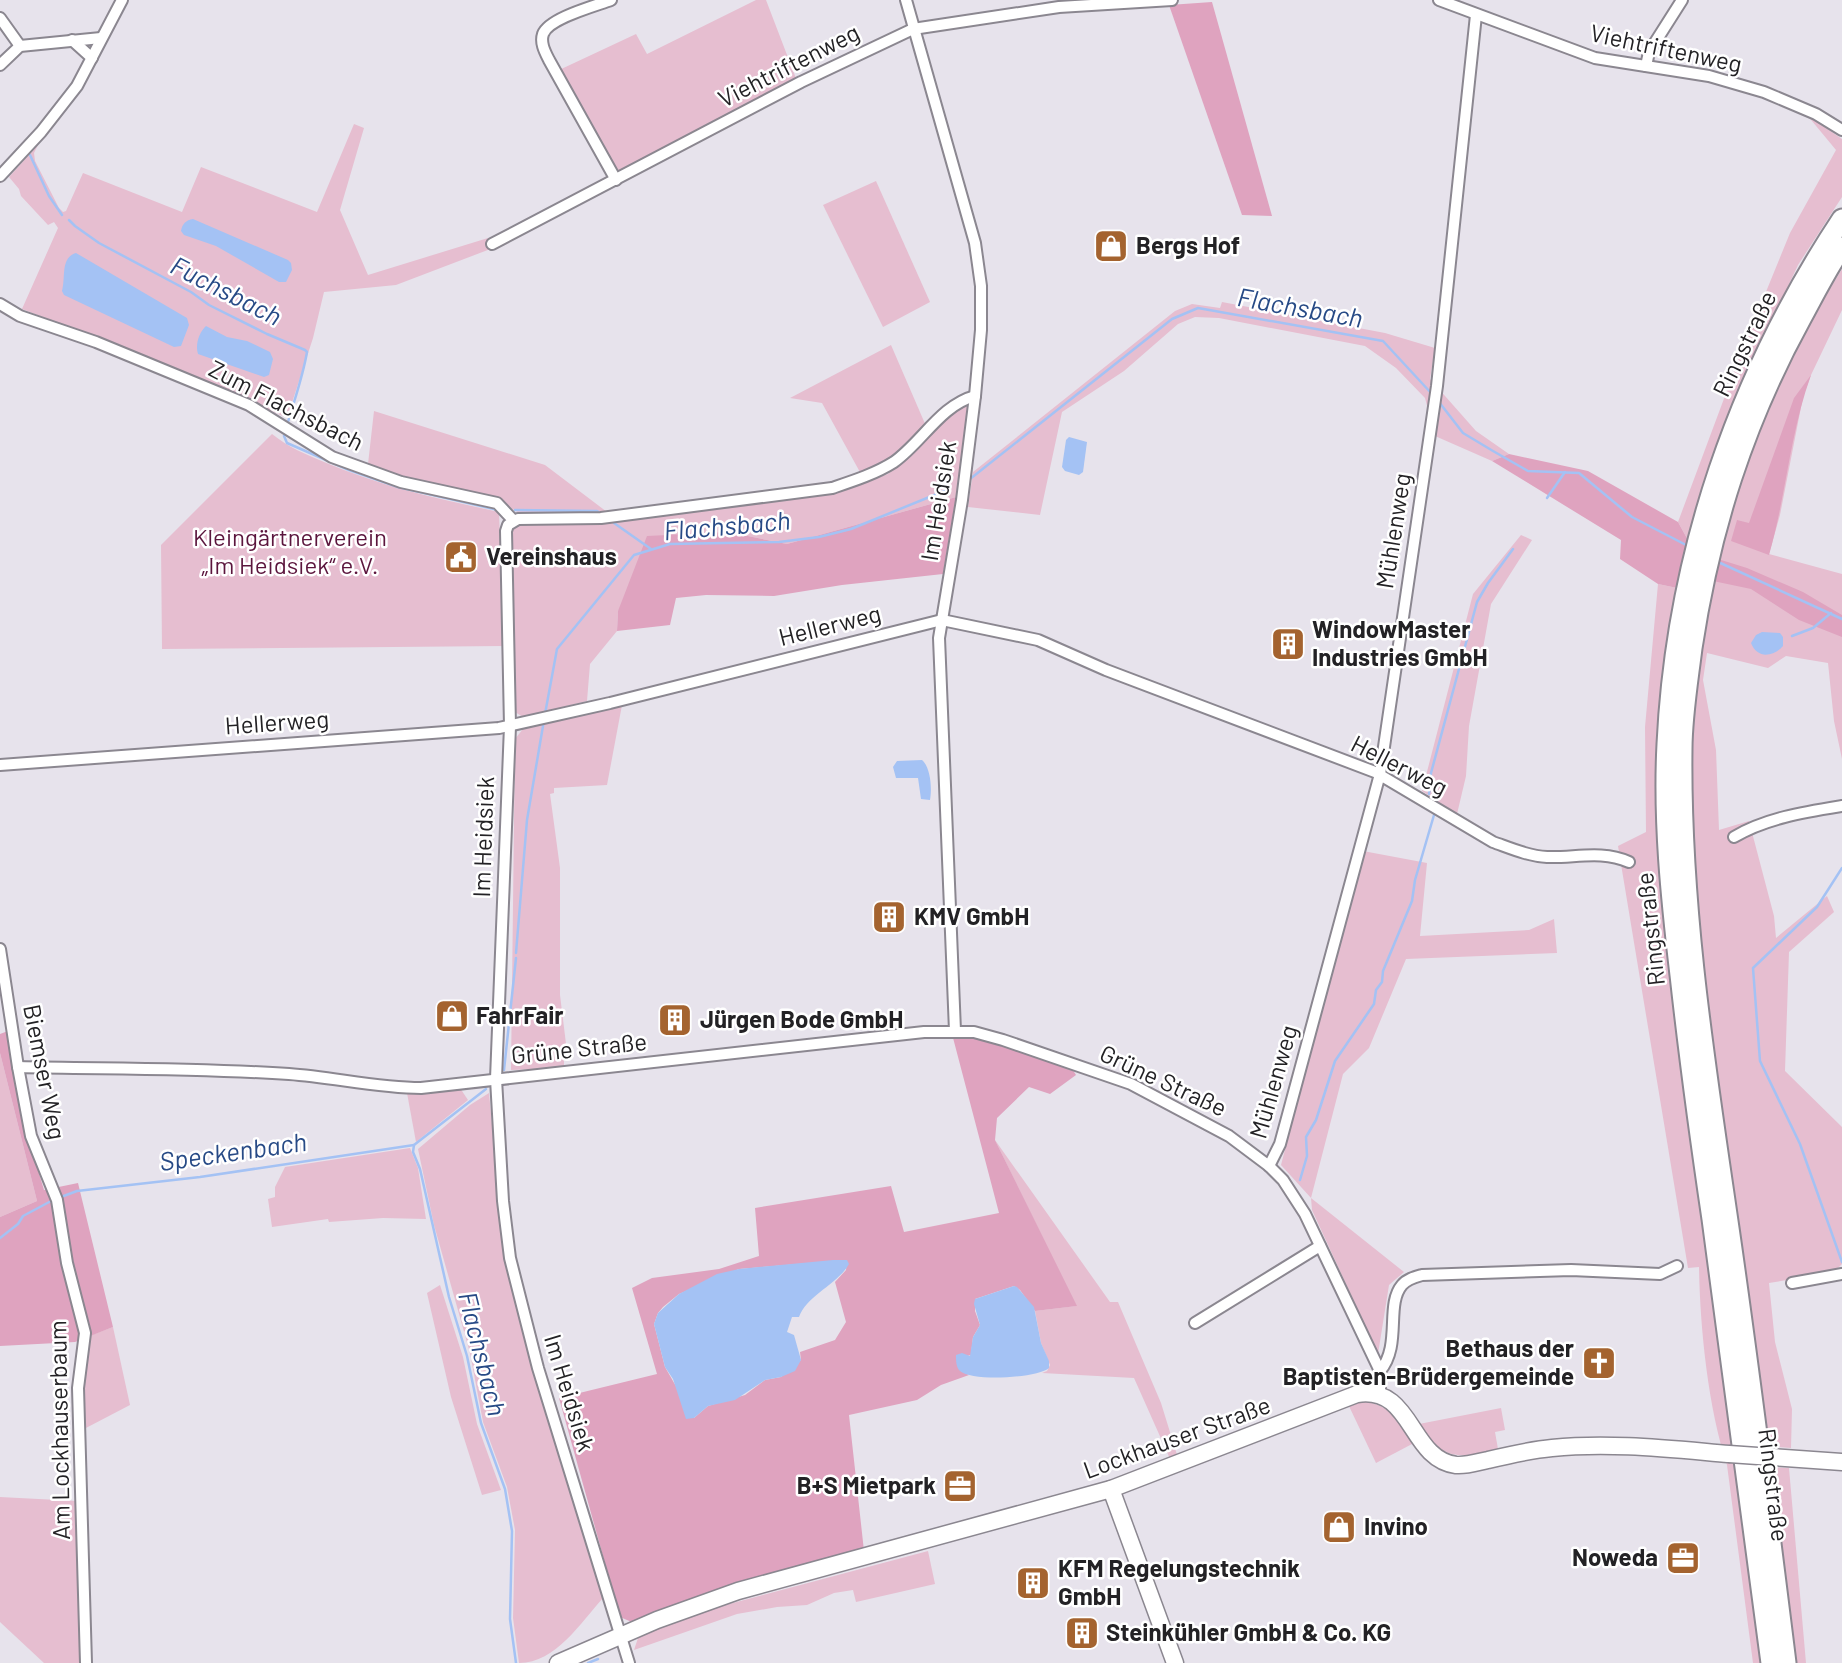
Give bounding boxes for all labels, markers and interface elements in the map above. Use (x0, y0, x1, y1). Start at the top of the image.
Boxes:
street label: Viehtriftenweg (713, 17, 864, 113)
street label: Viehtriftenweg (1588, 17, 1745, 78)
shop icon: Bergs Hof (1092, 227, 1130, 265)
place label: Bergs Hof (1136, 230, 1240, 259)
water label: Fuchsbach (166, 248, 287, 331)
water label: Flachsbach (1235, 280, 1365, 333)
street label: Ringstraße (1706, 286, 1782, 401)
street label: Zum Flachsbach (204, 353, 369, 456)
street label: Im Heidsiek (914, 439, 961, 563)
street label: Mühlenweg (1369, 471, 1416, 591)
water label: Flachsbach (662, 504, 791, 545)
park label: Kleingärtnerverein „Im Heidsiek“ e.V. (193, 522, 387, 579)
public building icon: Vereinshaus (442, 538, 480, 576)
place label: Vereinshaus (486, 541, 617, 570)
street label: Hellerweg (776, 598, 884, 651)
place label: WindowMaster Industries GmbH (1312, 614, 1488, 671)
building icon: WindowMaster Industries GmbH (1269, 625, 1307, 663)
street label: Hellerweg (224, 703, 330, 740)
street label: Hellerweg (1347, 728, 1453, 801)
street label: Im Heidsiek (466, 776, 499, 898)
street label: Ringstraße (1629, 871, 1670, 987)
building icon: KMV GmbH (870, 898, 908, 936)
place label: KMV GmbH (914, 901, 1029, 930)
shop icon: FahrFair (433, 997, 471, 1035)
place label: FahrFair (476, 1000, 564, 1029)
building icon: Jürgen Bode GmbH (656, 1001, 694, 1039)
street label: Biemser Weg (18, 1002, 73, 1142)
place label: Jürgen Bode GmbH (700, 1004, 903, 1033)
street label: Mühlenweg (1243, 1022, 1303, 1142)
street label: Grüne Straße (509, 1026, 648, 1069)
street label: Grüne Straße (1096, 1038, 1232, 1122)
water label: Speckenbach (157, 1125, 308, 1176)
water label: Flachsbach (453, 1288, 514, 1419)
street label: Am Lockhauserbaum (42, 1320, 75, 1540)
street label: Im Heidsiek (539, 1330, 602, 1455)
place label: Bethaus der Baptisten-Brüdergemeinde (1283, 1333, 1574, 1390)
church icon: Bethaus der Baptisten-Brüdergemeinde (1580, 1344, 1618, 1382)
street label: Lockhauser Straße (1079, 1389, 1274, 1484)
street label: Ringstraße (1753, 1427, 1796, 1543)
office icon: B+S Mietpark (941, 1467, 979, 1505)
place label: B+S Mietpark (797, 1470, 936, 1499)
shop icon: Invino (1320, 1508, 1358, 1546)
place label: Invino (1364, 1511, 1428, 1540)
office icon: Noweda (1664, 1539, 1702, 1577)
place label: Noweda (1572, 1542, 1658, 1571)
place label: KFM Regelungstechnik GmbH (1058, 1553, 1300, 1610)
building icon: KFM Regelungstechnik GmbH (1014, 1564, 1052, 1602)
building icon: Steinkühler GmbH & Co. KG (1063, 1614, 1101, 1652)
place label: Steinkühler GmbH & Co. KG (1106, 1617, 1391, 1646)

